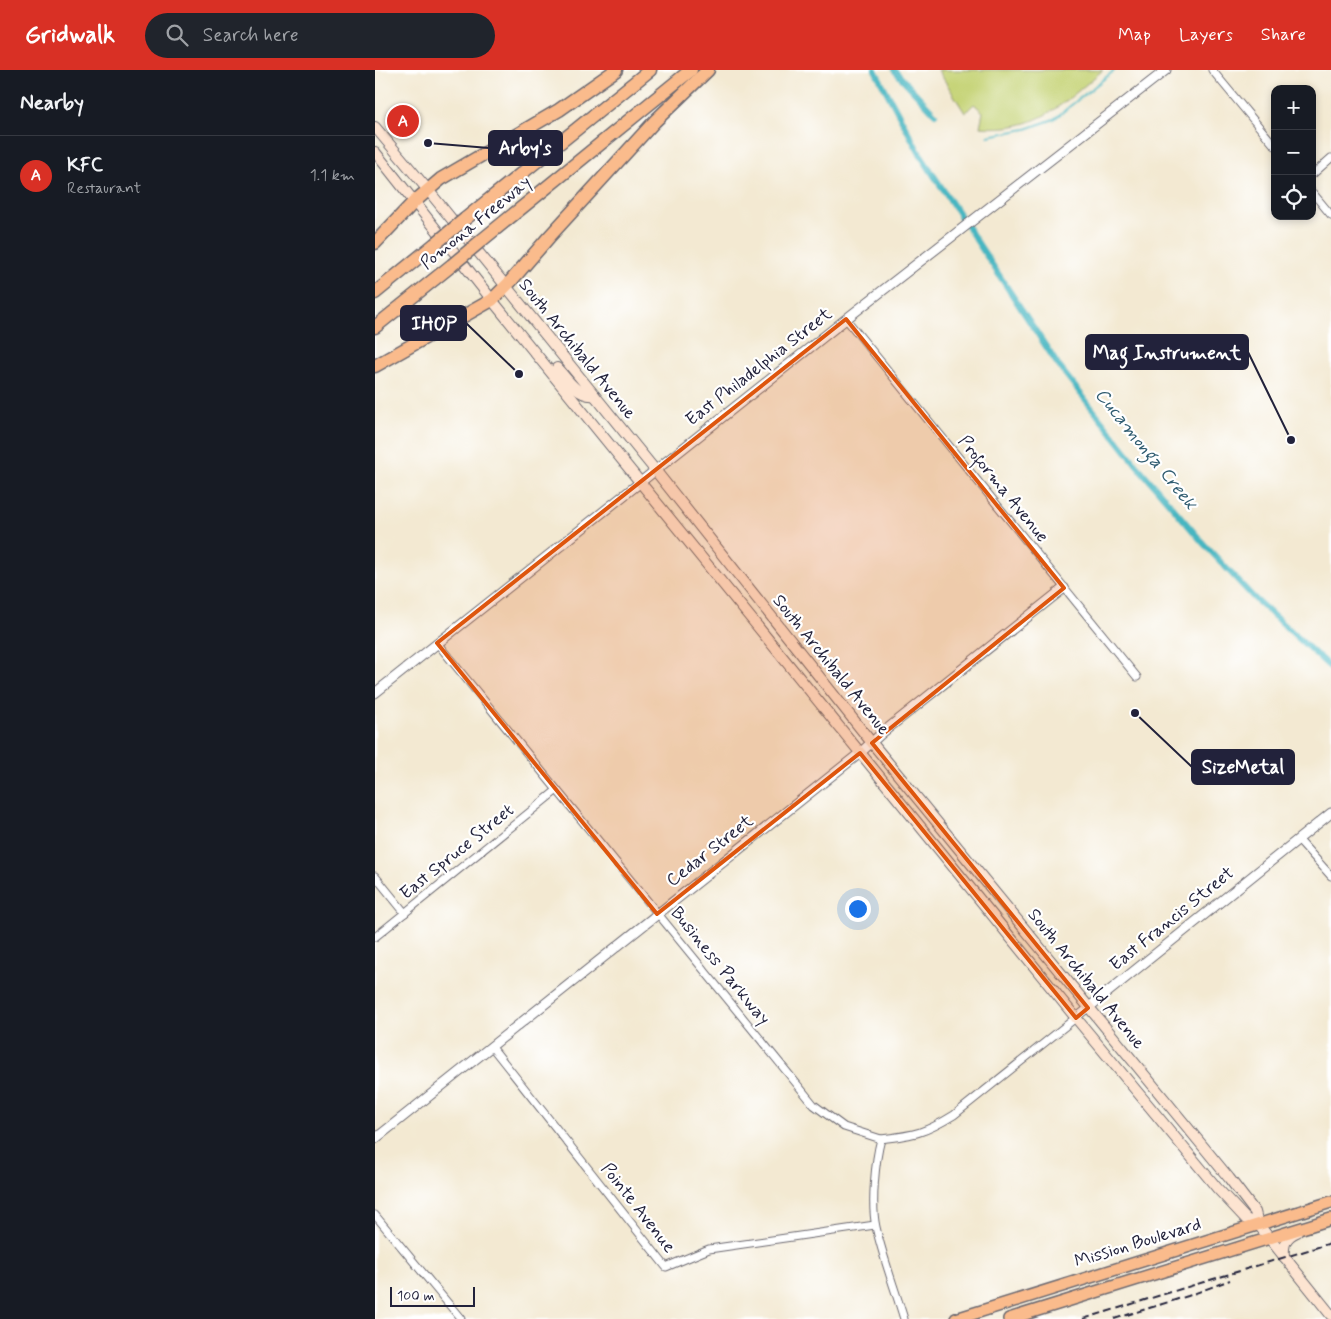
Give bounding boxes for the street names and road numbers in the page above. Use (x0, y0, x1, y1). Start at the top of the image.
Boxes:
street label: Pomona Freeway (415, 171, 537, 275)
street label: South Archibald Avenue (513, 274, 641, 424)
street label: East Philadelphia Street (681, 302, 838, 432)
street label: Proforma Avenue (951, 430, 1054, 549)
street label: South Archibald Avenue (767, 590, 895, 740)
street label: East Spruce Street (395, 798, 519, 905)
street label: Cedar Street (662, 809, 759, 893)
street label: East Francis Street (1105, 861, 1239, 977)
street label: Business Parkway (665, 902, 775, 1030)
street label: South Archibald Avenue (1022, 904, 1150, 1054)
street label: Pointe Avenue (595, 1158, 681, 1258)
street label: Mission Boulevard (1072, 1212, 1204, 1274)

